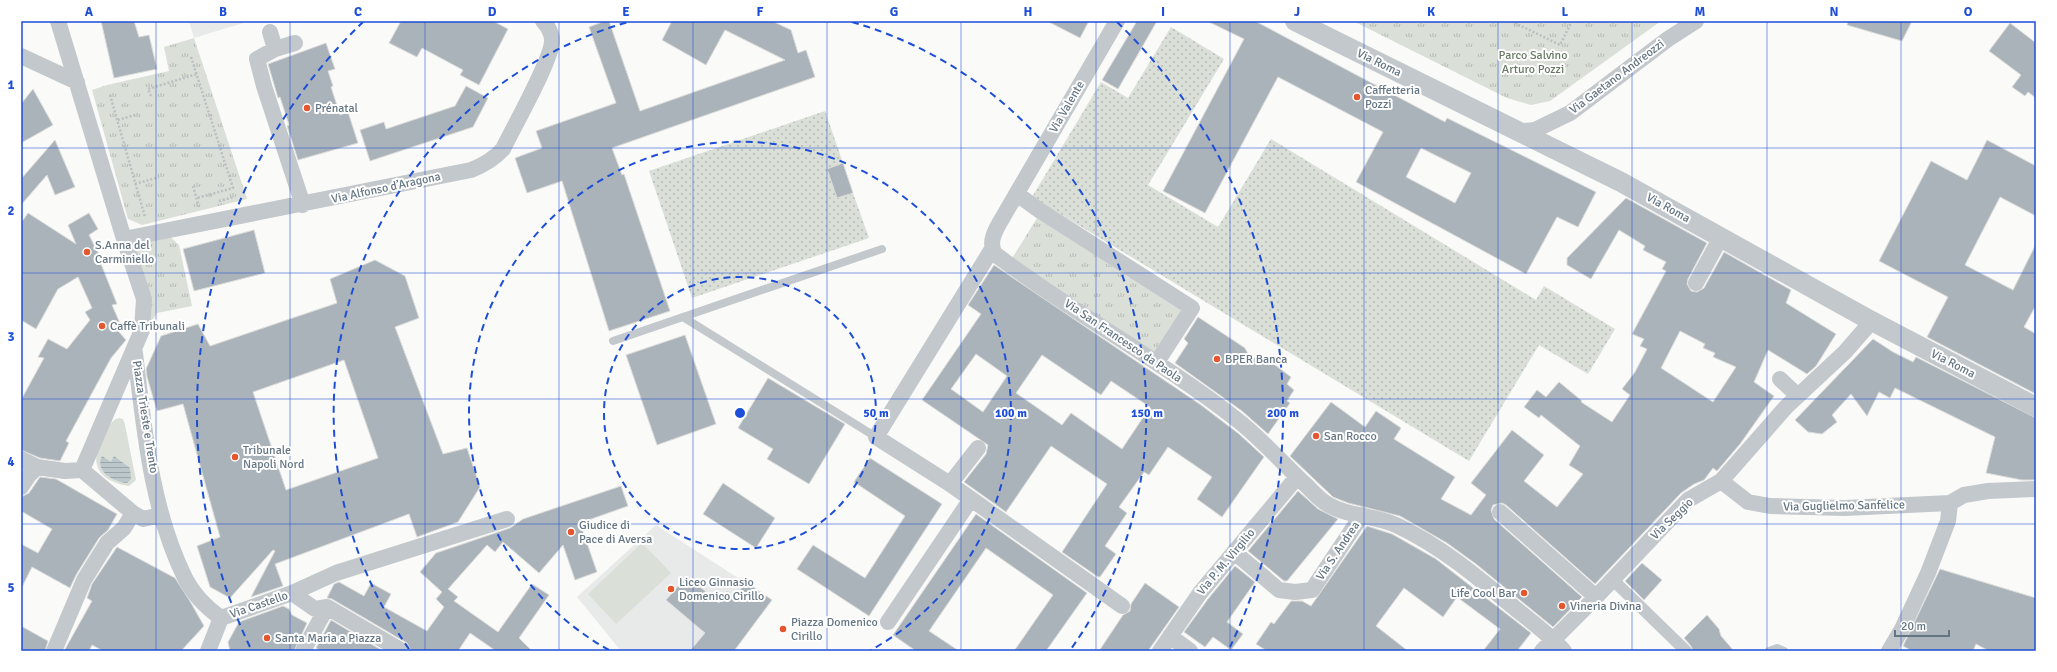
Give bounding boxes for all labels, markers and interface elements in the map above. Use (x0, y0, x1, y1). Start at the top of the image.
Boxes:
text: A (85, 4, 94, 20)
text: B (219, 4, 227, 20)
text: C (354, 4, 362, 20)
text: D (488, 4, 497, 20)
text: E (622, 4, 630, 20)
text: F (757, 4, 764, 20)
text: G (890, 4, 898, 20)
text: H (1024, 4, 1032, 20)
text: I (1161, 4, 1165, 20)
text: J (1294, 4, 1300, 20)
text: K (1427, 4, 1435, 20)
text: L (1562, 4, 1569, 20)
text: M (1695, 4, 1706, 20)
text: N (1829, 4, 1839, 20)
text: O (1964, 4, 1973, 20)
street label: Via Gaetano Andreozzi (1567, 36, 1667, 118)
street label: Via Roma (1354, 46, 1404, 80)
park label: Parco Salvino Arturo Pozzi (1499, 48, 1567, 77)
text: 1 (7, 77, 15, 93)
street label: Via Valente (1046, 78, 1088, 136)
place label: Caffetteria Pozzi (1365, 83, 1420, 112)
marker: Caffetteria Pozzi (1352, 92, 1362, 102)
place label: Prénatal (315, 101, 359, 116)
marker: Prénatal (302, 103, 312, 113)
street label: Via Alfonso d’Aragona (330, 169, 442, 207)
street label: Via Roma (1643, 190, 1693, 226)
text: 2 (7, 203, 15, 219)
place label: S.Anna del Carminiello (95, 238, 154, 267)
marker: S.Anna del Carminiello (82, 247, 92, 257)
street label: Via San Francesco da Paola (1061, 296, 1185, 386)
place label: Caffè Tribunali (110, 319, 185, 334)
marker: Caffè Tribunali (97, 321, 107, 331)
text: 3 (7, 329, 15, 345)
street label: Via Roma (1928, 346, 1978, 382)
place label: BPER Banca (1225, 352, 1287, 367)
marker: BPER Banca (1212, 354, 1222, 364)
street label: Piazza Trieste e Trento (129, 360, 161, 474)
centre of rings (733, 406, 747, 420)
text: 50 m (863, 406, 889, 421)
text: 100 m (995, 406, 1027, 421)
text: 150 m (1131, 406, 1163, 421)
text: 200 m (1267, 406, 1299, 421)
place label: San Rocco (1324, 429, 1377, 444)
marker: San Rocco (1311, 431, 1321, 441)
place label: Tribunale Napoli Nord (243, 443, 304, 472)
marker: Tribunale Napoli Nord (230, 452, 240, 462)
text: 4 (7, 454, 15, 470)
street label: Via Seggio (1647, 495, 1697, 543)
street label: Via Guglielmo Sanfelice (1783, 497, 1905, 515)
place label: Giudice di Pace di Aversa (579, 518, 652, 547)
street label: Via S. Andrea (1313, 519, 1363, 583)
street label: Via P. M. Virgilio (1194, 526, 1258, 598)
marker: Giudice di Pace di Aversa (566, 527, 576, 537)
place label: Liceo Ginnasio Domenico Cirillo (679, 575, 764, 604)
text: 5 (7, 580, 15, 596)
marker: Liceo Ginnasio Domenico Cirillo (666, 584, 676, 594)
place label: Life Cool Bar (1451, 586, 1517, 601)
street label: Via Castello (228, 588, 290, 622)
marker: Life Cool Bar (1519, 588, 1529, 598)
place label: Vineria Divina (1570, 599, 1641, 614)
marker: Vineria Divina (1557, 601, 1567, 611)
scale bar (1895, 612, 1949, 638)
place label: Piazza Domenico Cirillo (791, 615, 878, 644)
text: 20 m (1901, 619, 1926, 634)
marker: Piazza Domenico Cirillo (778, 624, 788, 634)
place label: Santa Maria a Piazza (275, 631, 381, 646)
marker: Santa Maria a Piazza (262, 633, 272, 643)

